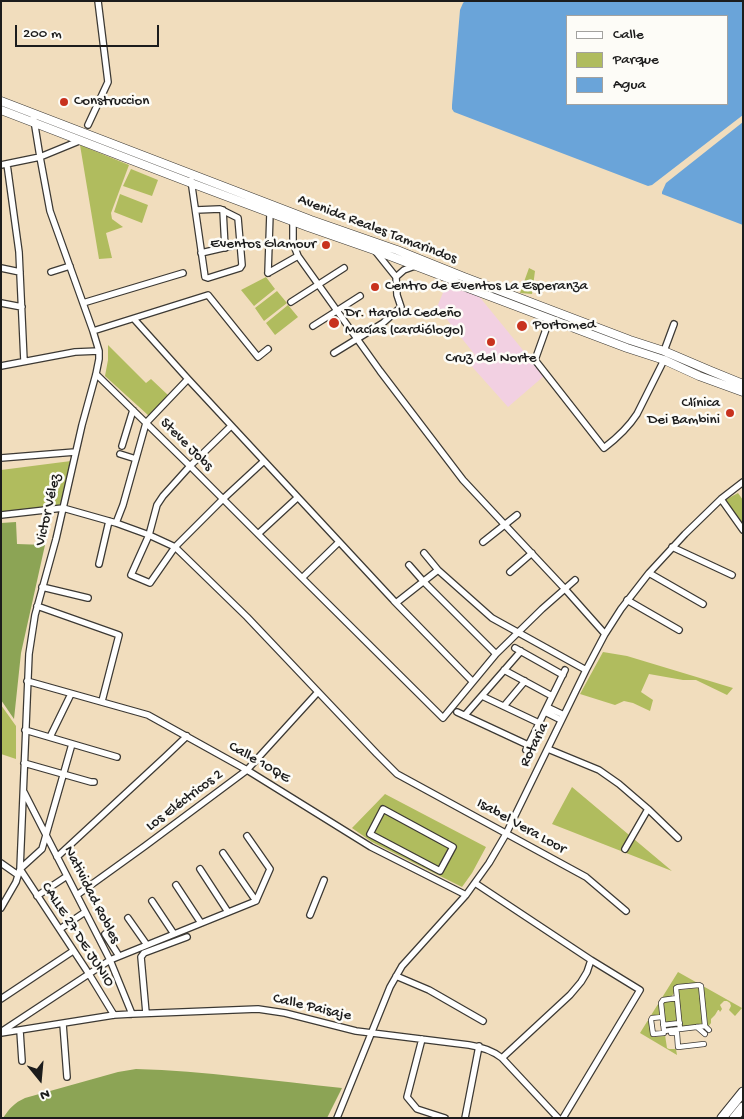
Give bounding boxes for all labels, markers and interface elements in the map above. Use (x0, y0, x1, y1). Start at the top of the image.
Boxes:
scale bar (18, 15, 161, 47)
legend (566, 15, 729, 105)
text: 200 m (23, 25, 62, 43)
text: Calle (613, 26, 644, 44)
text: Parque (613, 51, 659, 69)
text: Agua (613, 76, 646, 94)
place label: Construccion (74, 93, 149, 111)
marker: Construccion (58, 96, 70, 108)
street label: Avenida Reales Tamarindos (295, 191, 459, 269)
place label: Eventos Glamour (210, 236, 316, 254)
marker: Eventos Glamour (320, 239, 332, 251)
place label: Centro de Eventos La Esperanza (385, 278, 588, 296)
marker: Centro de Eventos La Esperanza (369, 281, 381, 293)
place label: Dr. Harold Cedeño Macías (cardiólogo) (345, 305, 464, 340)
marker: Dr. Harold Cedeño Macías (cardiólogo) (327, 316, 341, 330)
place label: Portomed (533, 317, 595, 335)
marker: Portomed (515, 319, 529, 333)
marker: Cruz del Norte (485, 336, 497, 348)
place label: Cruz del Norte (446, 350, 536, 368)
place label: Clínica Dei Bambini (647, 395, 720, 430)
marker: Clínica Dei Bambini (724, 407, 736, 419)
street label: Steve Jobs (156, 415, 216, 475)
street label: Victor Vélez (32, 472, 66, 548)
street label: Rotaria (517, 720, 553, 770)
street label: Calle 10QE (225, 738, 293, 788)
street label: Los Eléctricos 2 (143, 766, 227, 836)
street label: Isabel Vera Loor (473, 795, 569, 859)
street label: Natividad Robles (59, 843, 123, 947)
street label: CALLE 27 DE JUNIO (36, 879, 118, 991)
street label: Calle Paisaje (271, 990, 353, 1026)
north arrow (15, 1054, 65, 1104)
text: N (38, 1084, 51, 1103)

